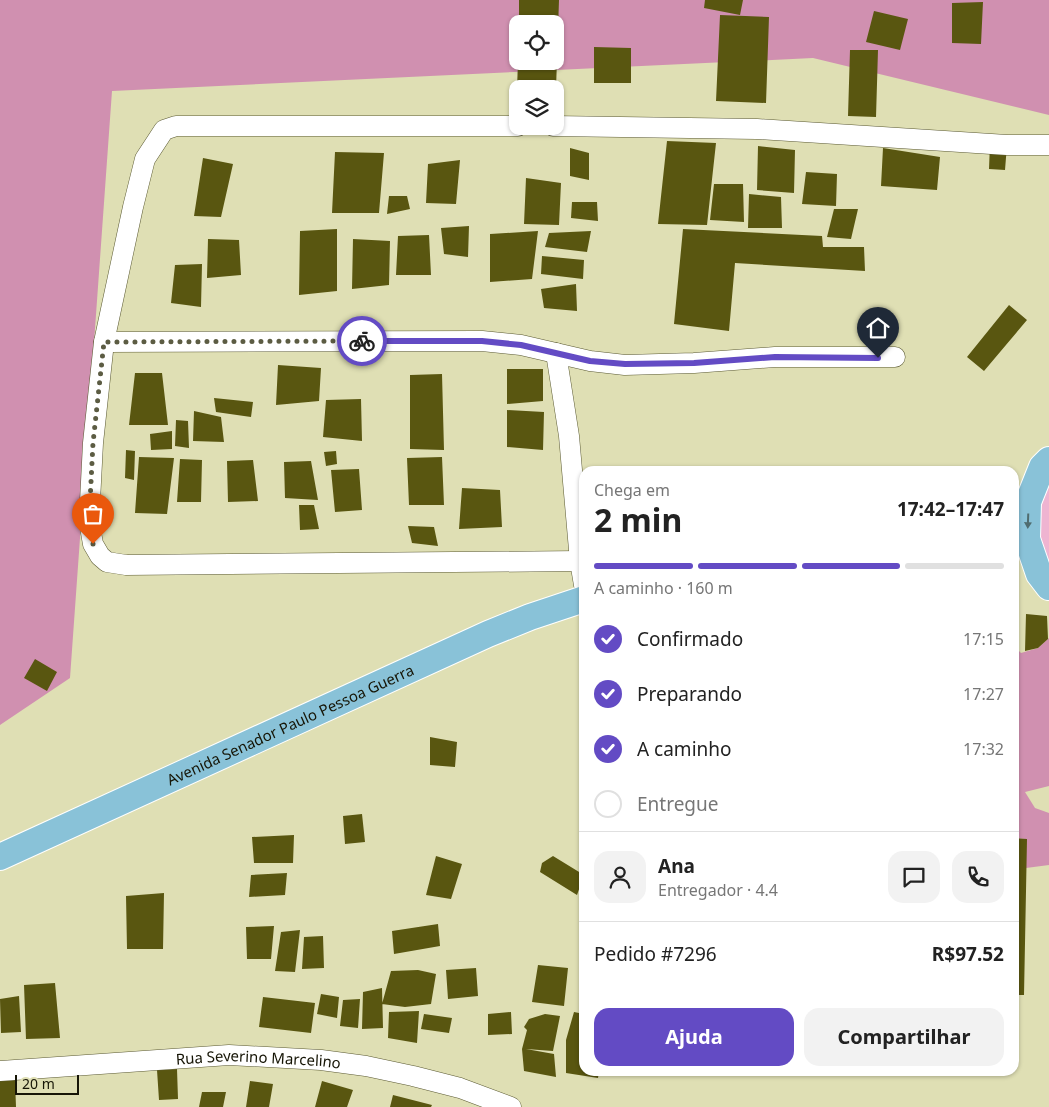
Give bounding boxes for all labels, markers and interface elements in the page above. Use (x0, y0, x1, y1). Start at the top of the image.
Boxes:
map controls (509, 15, 564, 135)
button: locate (509, 15, 564, 70)
button: layers (509, 80, 564, 135)
pin (857, 307, 899, 358)
icon: home (864, 314, 892, 342)
courier (337, 316, 387, 366)
icon: bike (348, 327, 376, 355)
text: Chega em (594, 479, 670, 501)
pin (72, 493, 114, 544)
text: 17:42–17:47 (897, 496, 1004, 522)
text: 2 min (594, 498, 682, 541)
icon: bag (79, 500, 107, 528)
one-way arrow (1024, 513, 1032, 529)
text: A caminho · 160 m (594, 577, 733, 599)
icon: check (594, 625, 622, 653)
text: Confirmado (637, 626, 743, 652)
text: 17:15 (963, 628, 1004, 650)
street label: Avenida Senador Paulo Pessoa Guerra (163, 659, 417, 789)
icon: check (594, 680, 622, 708)
text: Preparando (637, 681, 742, 707)
text: 17:27 (963, 683, 1004, 705)
icon: check (594, 735, 622, 763)
text: A caminho (637, 736, 732, 762)
text: 17:32 (963, 738, 1004, 760)
text: Entregue (637, 791, 719, 817)
button: person (594, 851, 646, 903)
button: chat (888, 851, 940, 903)
button: phone (952, 851, 1004, 903)
text: Ana (658, 853, 695, 879)
text: Entregador · 4.4 (658, 879, 778, 901)
text: Pedido #7296 (594, 941, 717, 967)
text: R$97.52 (932, 941, 1004, 967)
button: Ajuda (594, 1008, 794, 1066)
button: Compartilhar (804, 1008, 1004, 1066)
street label: Rua Severino Marcelino (175, 1045, 342, 1073)
scale bar (15, 1072, 79, 1095)
text: 20 m (22, 1074, 55, 1093)

